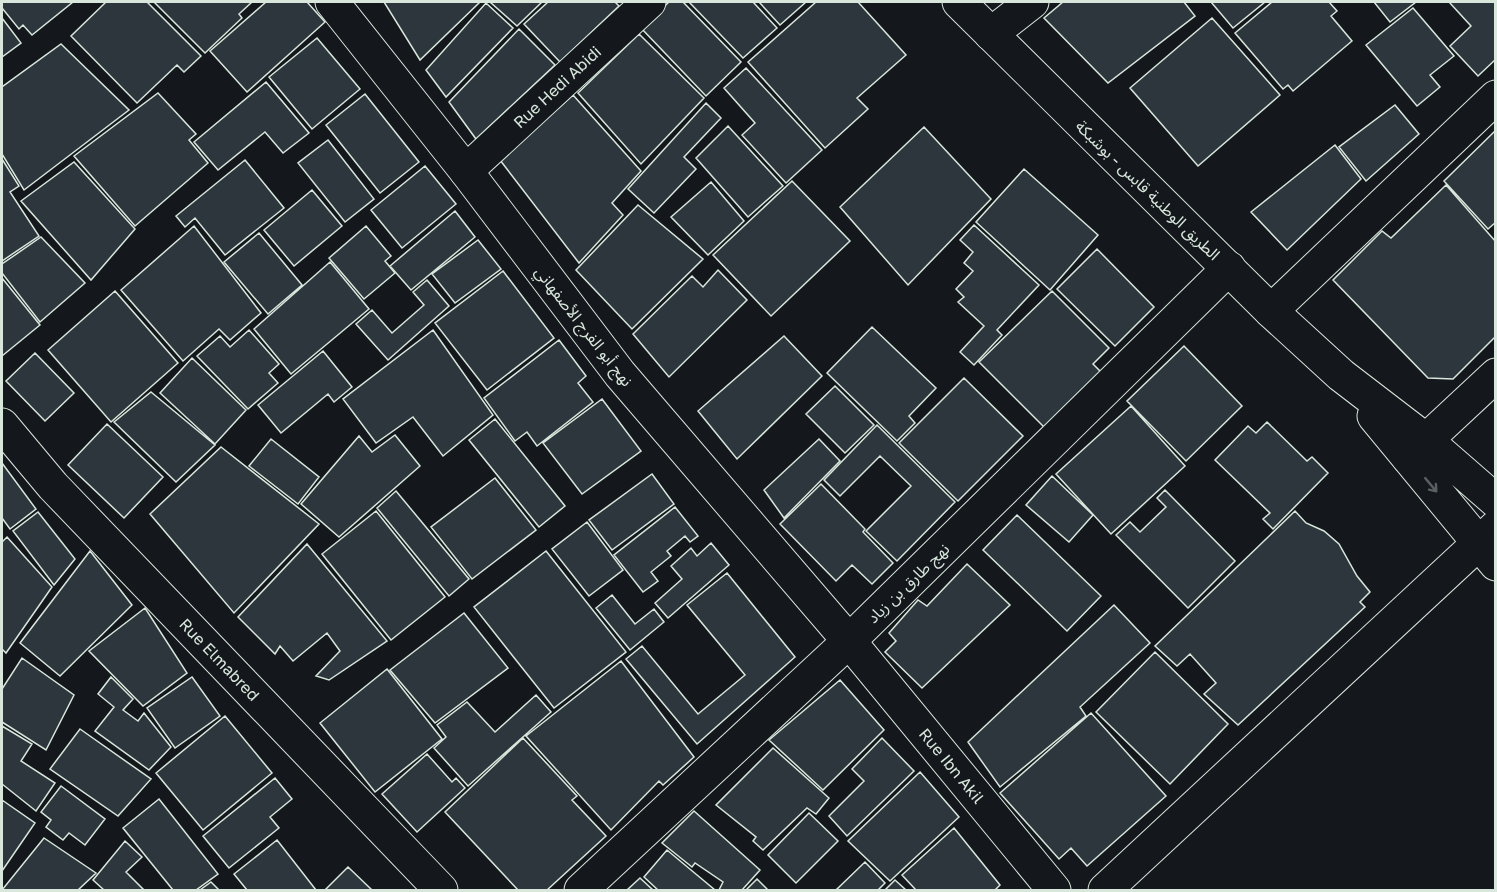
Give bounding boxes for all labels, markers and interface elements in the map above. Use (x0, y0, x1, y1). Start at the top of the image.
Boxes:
street label: Rue Hedi Abidi (509, 41, 605, 132)
street label: الطريق الوطنية قابس - بوشبكة (1071, 116, 1224, 265)
street label: نهج أبو الفرج الأصفهاني (528, 262, 637, 392)
one-way arrow (1425, 477, 1438, 493)
street label: نهج طارق بن زياد (863, 539, 955, 629)
street label: Rue Elmabred (175, 614, 264, 705)
street label: Rue Ibn Akil (915, 724, 989, 808)

